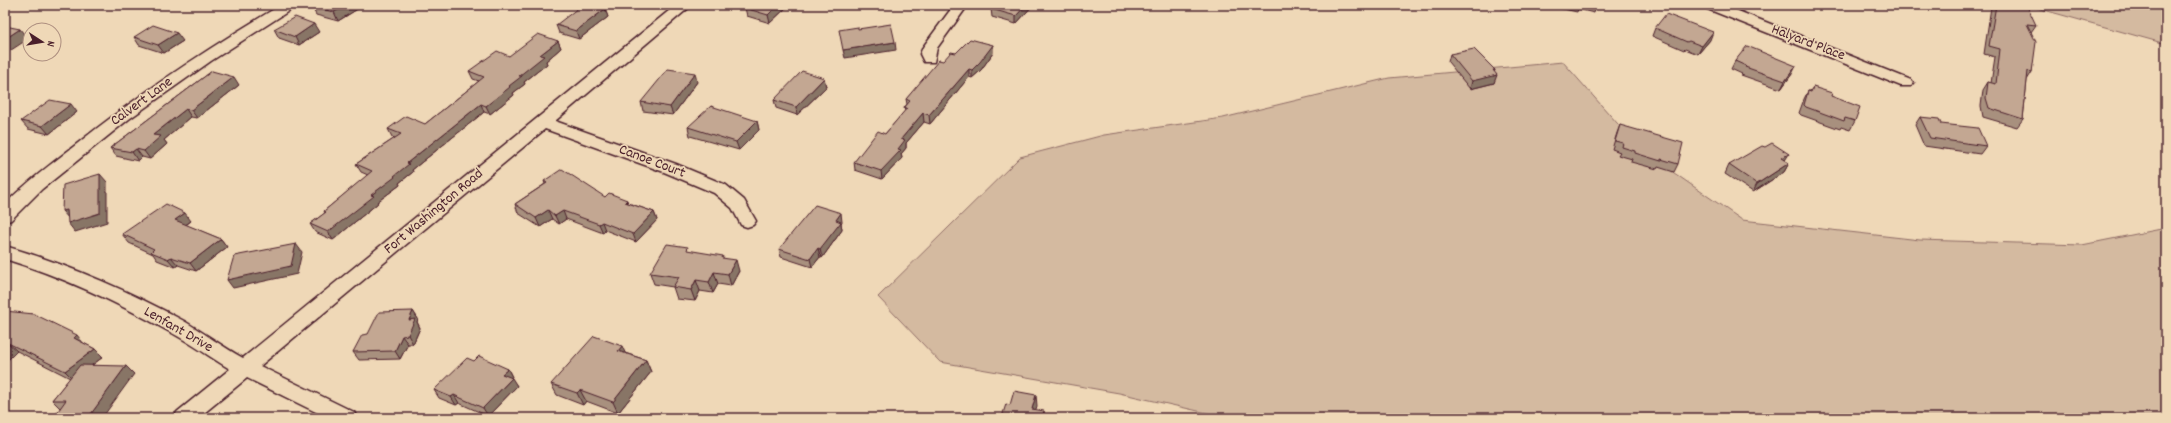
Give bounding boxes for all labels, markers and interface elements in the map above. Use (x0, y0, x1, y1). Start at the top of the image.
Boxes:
street label: Halyard Place (1768, 19, 1848, 67)
north arrow (22, 22, 62, 62)
text: N (41, 39, 58, 49)
street label: Calvert Lane (106, 72, 178, 132)
street label: Canoe Court (615, 139, 689, 185)
street label: Fort Washington Road (380, 164, 488, 260)
street label: Lenfant Drive (139, 301, 217, 359)

